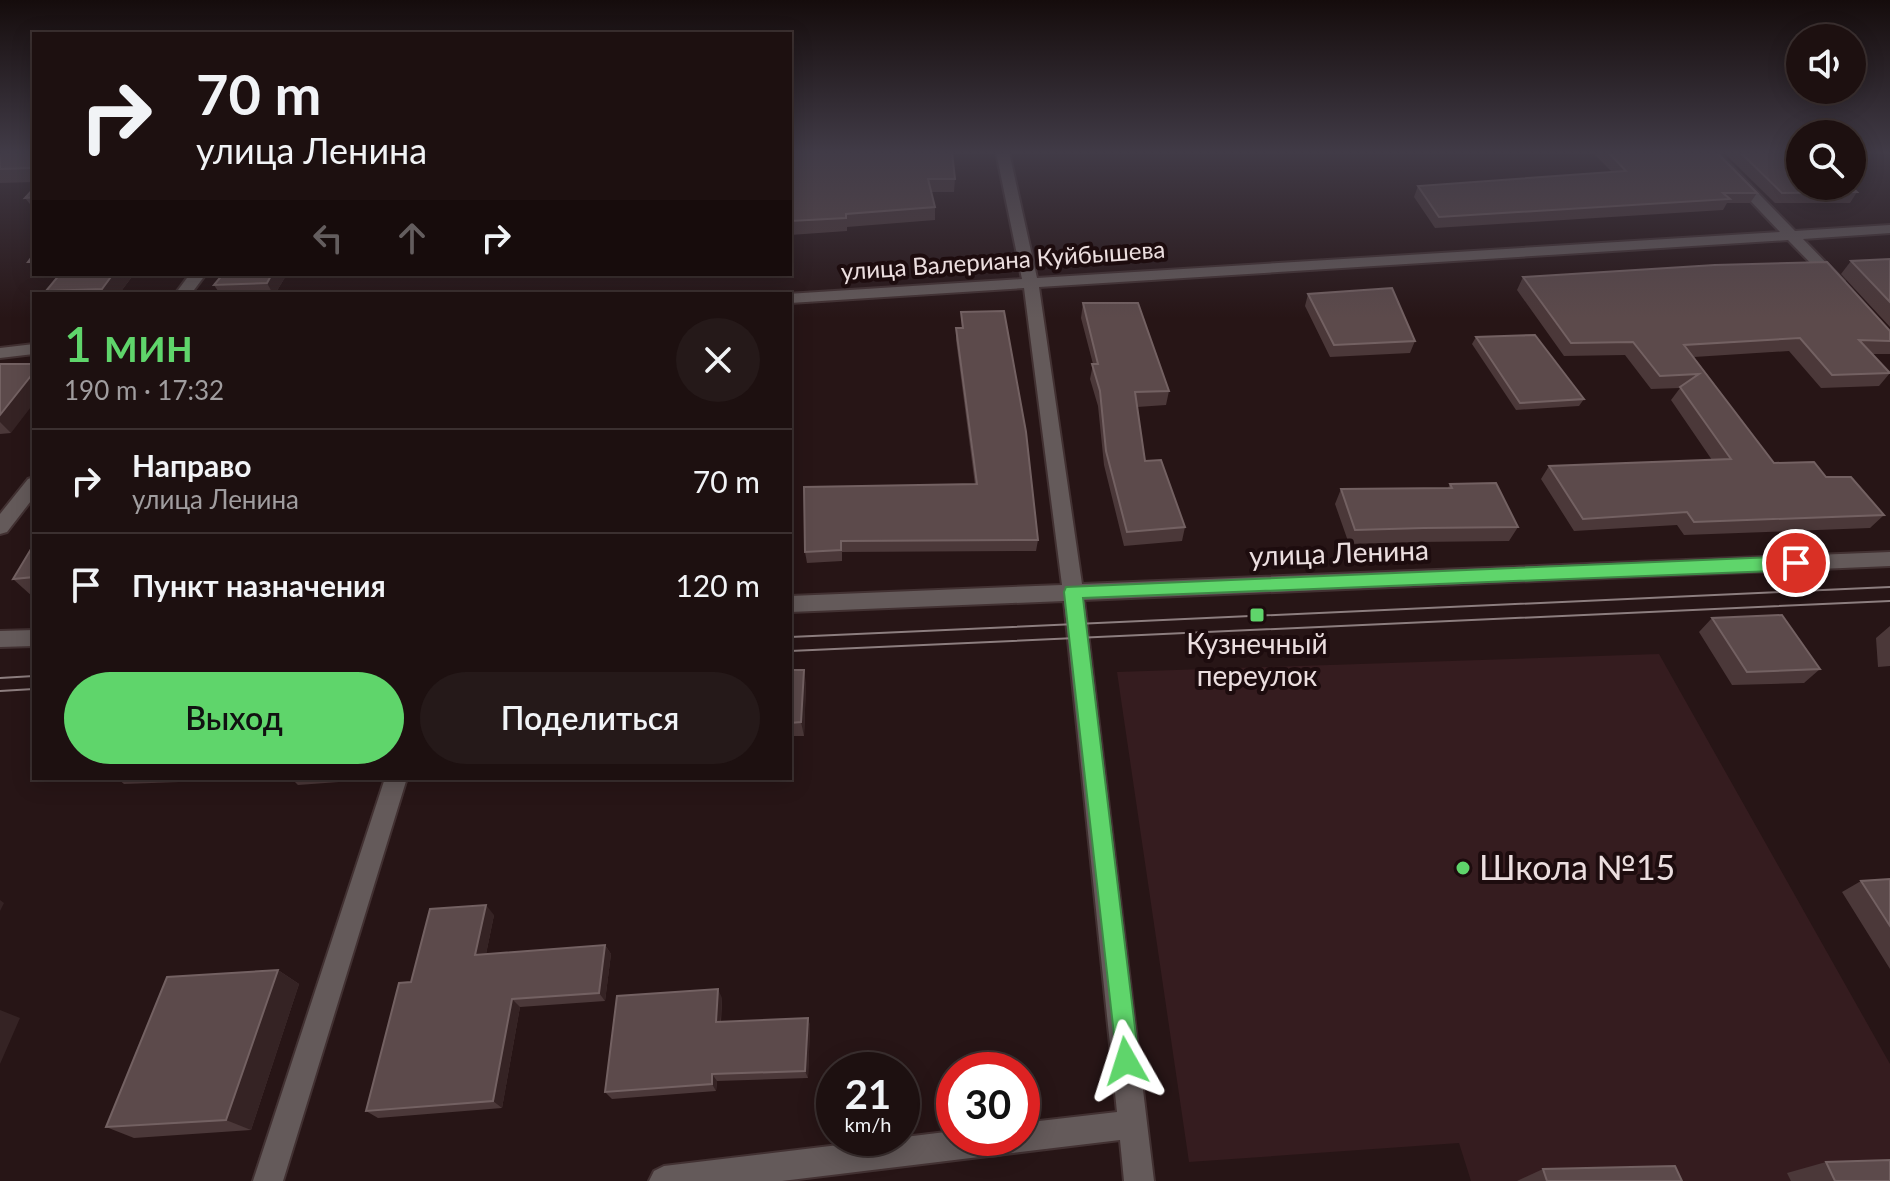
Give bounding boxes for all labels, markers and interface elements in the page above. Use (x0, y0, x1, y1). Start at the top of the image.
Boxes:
map controls (1786, 24, 1866, 200)
button: sound (1786, 24, 1866, 104)
text: 70 m (196, 60, 321, 127)
icon: right (64, 64, 168, 168)
button: search (1786, 120, 1866, 200)
text: улица Ленина (196, 128, 427, 172)
icon: left (306, 216, 350, 260)
icon: ahead (390, 216, 434, 260)
icon: right (474, 216, 518, 260)
street label: улица Валериана Куйбышева (840, 234, 1166, 285)
text: 1 мин (64, 315, 193, 372)
button: close (676, 318, 760, 402)
text: 190 m · 17:32 (64, 374, 224, 406)
text: Направо (132, 447, 252, 483)
icon: right (64, 459, 108, 503)
text: 70 m (693, 463, 760, 499)
text: улица Ленина (132, 483, 299, 515)
pin (1762, 529, 1830, 597)
street label: улица Ленина (1248, 532, 1429, 572)
icon: arrive (1774, 541, 1818, 585)
icon: arrive (64, 563, 108, 607)
text: Пункт назначения (132, 567, 386, 603)
text: 120 m (675, 567, 760, 603)
marker: Кузнечный переулок (1248, 606, 1266, 624)
place label: Кузнечный переулок (1186, 626, 1328, 692)
button: Выход (64, 672, 404, 764)
button: Поделиться (420, 672, 760, 764)
place label: Школа №15 (1479, 846, 1675, 887)
marker: Школа №15 (1454, 859, 1472, 877)
position arrow (1084, 1019, 1168, 1103)
speed limit sign: 30 (936, 1052, 1040, 1156)
text: 21 (845, 1070, 891, 1118)
text: km/h (845, 1112, 891, 1136)

